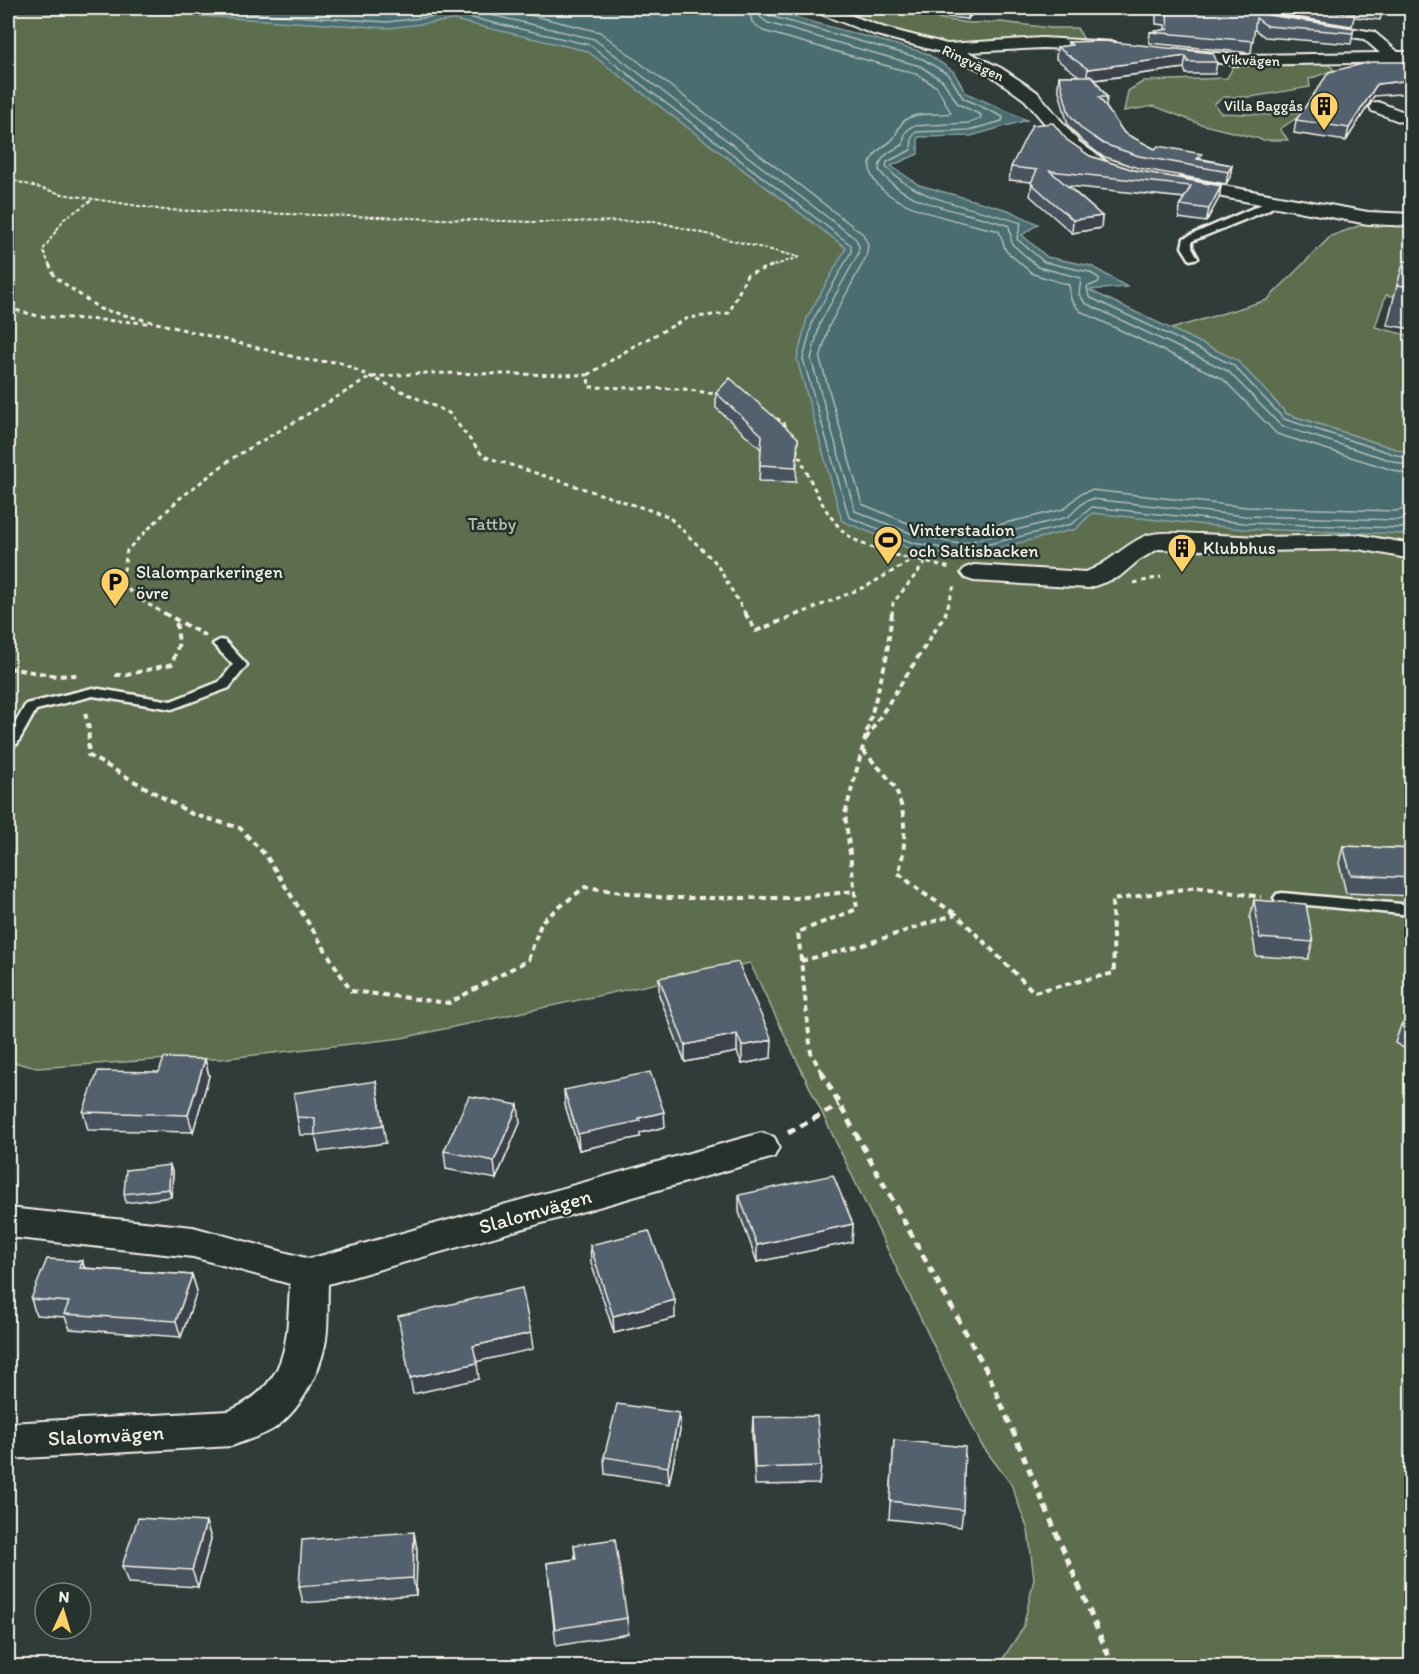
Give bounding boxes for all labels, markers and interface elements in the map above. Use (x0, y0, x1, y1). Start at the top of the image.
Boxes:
street label: Ringvägen (939, 41, 1007, 85)
street label: Vikvägen (1221, 50, 1281, 70)
building icon: Villa Baggås (1308, 90, 1340, 132)
place label: Villa Baggås (1224, 97, 1303, 115)
park label: Tattby (468, 513, 517, 535)
place label: Vinterstadion och Saltisbacken (909, 519, 1039, 562)
sports icon: Vinterstadion och Saltisbacken (872, 524, 904, 566)
building icon: Klubbhus (1166, 532, 1198, 574)
place label: Klubbhus (1203, 537, 1276, 559)
place label: Slalomparkeringen övre (136, 561, 283, 604)
parking icon: Slalomparkeringen övre (99, 566, 131, 608)
street label: Slalomvägen (476, 1183, 594, 1239)
street label: Slalomvägen (47, 1419, 165, 1451)
north arrow (33, 1581, 93, 1641)
text: N (58, 1587, 70, 1606)

